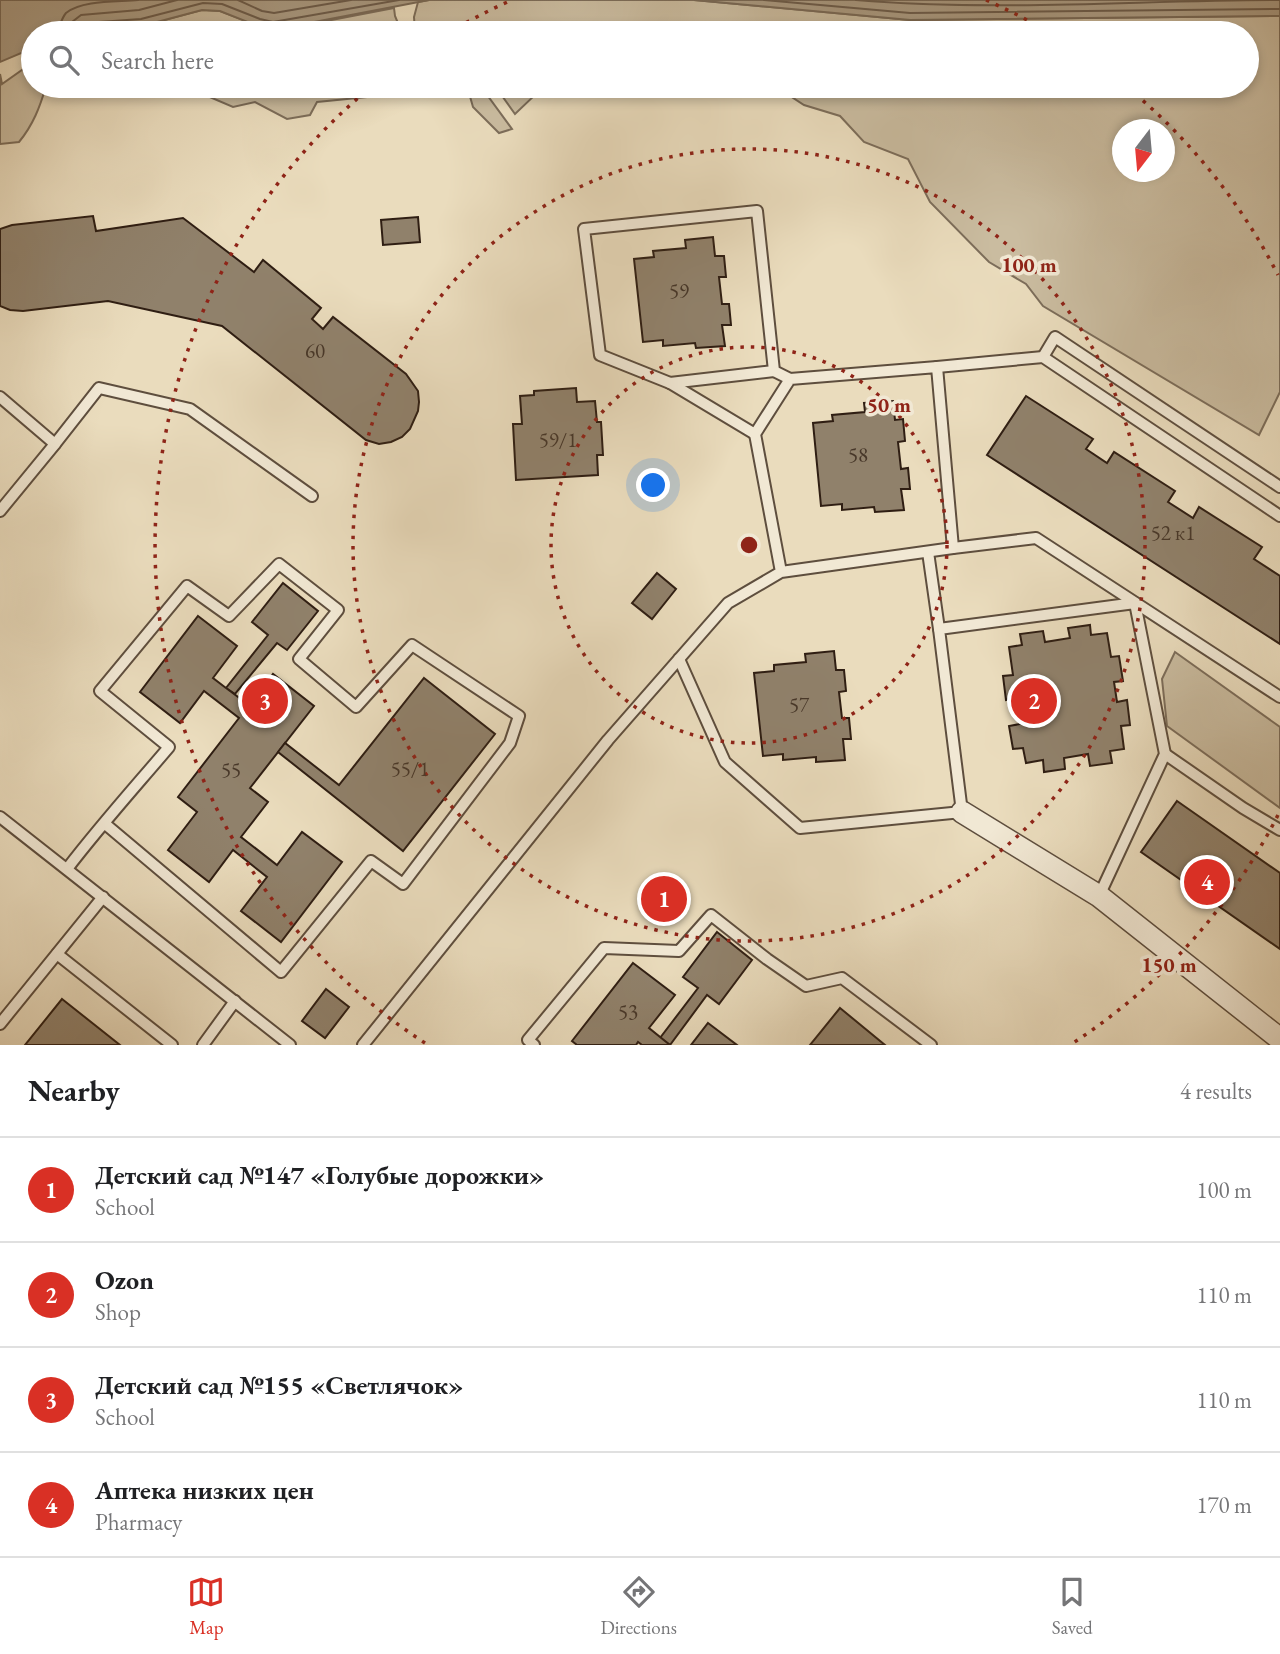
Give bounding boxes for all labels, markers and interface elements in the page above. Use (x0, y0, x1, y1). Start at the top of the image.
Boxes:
search box (21, 21, 1259, 98)
icon: search (45, 41, 83, 79)
text: Search here (101, 43, 214, 77)
north arrow (1112, 119, 1175, 182)
text: 100 m (1001, 251, 1057, 278)
house number: 59 (669, 277, 689, 304)
house number: 60 (305, 337, 325, 364)
text: 50 m (867, 391, 911, 418)
house number: 59/1 (539, 426, 577, 453)
house number: 58 (848, 441, 868, 468)
your location (636, 468, 670, 502)
house number: 52 к1 (1151, 519, 1195, 546)
centre of rings (737, 533, 761, 557)
pin: 3 (242, 675, 288, 727)
pin: 2 (1011, 675, 1057, 727)
house number: 57 (789, 691, 810, 718)
house number: 55/1 (391, 755, 429, 782)
house number: 55 (221, 756, 241, 783)
pin: 4 (1184, 856, 1230, 908)
pin: 1 (641, 873, 687, 925)
text: 150 m (1141, 951, 1197, 978)
house number: 53 (618, 998, 638, 1025)
text: Nearby (28, 1071, 120, 1110)
text: 4 results (1180, 1076, 1252, 1106)
text: Детский сад №147 «Голубые дорожки» (95, 1158, 544, 1192)
text: 1 (45, 1175, 57, 1205)
text: 100 m (1196, 1175, 1252, 1205)
text: School (95, 1192, 155, 1222)
text: Ozon (95, 1263, 154, 1297)
text: 2 (45, 1280, 57, 1310)
text: 110 m (1196, 1280, 1252, 1310)
text: Shop (95, 1297, 141, 1327)
text: Детский сад №155 «Светлячок» (95, 1368, 463, 1402)
text: 3 (45, 1385, 57, 1415)
text: 110 m (1196, 1385, 1252, 1415)
text: School (95, 1402, 155, 1432)
text: Аптека низких цен (95, 1473, 314, 1507)
text: 4 (45, 1490, 57, 1520)
text: 170 m (1196, 1490, 1252, 1520)
text: Pharmacy (95, 1507, 182, 1537)
tab: Map (187, 1573, 225, 1640)
tab: Directions (600, 1573, 677, 1640)
tab: Saved (1052, 1573, 1093, 1640)

